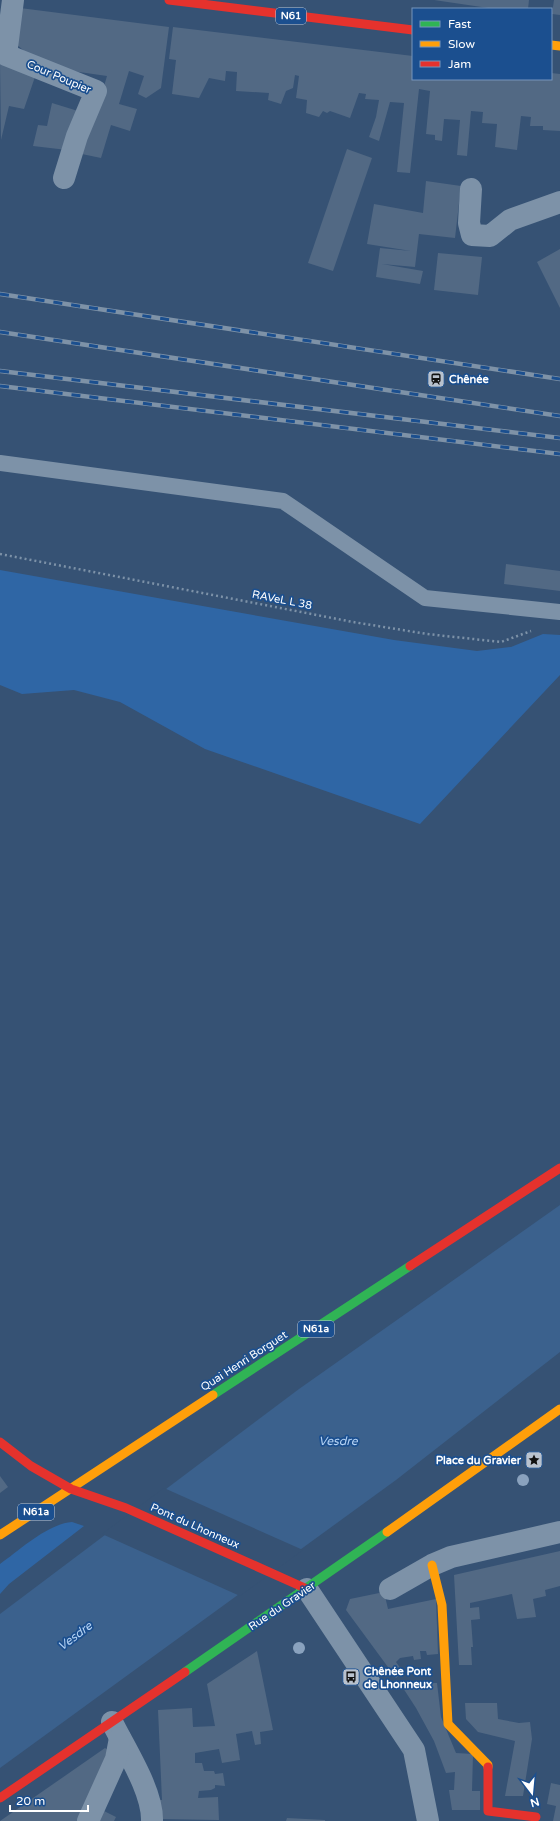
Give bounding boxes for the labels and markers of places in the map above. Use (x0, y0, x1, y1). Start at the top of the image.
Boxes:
station icon: Chênée (426, 369, 446, 389)
place label: Chênée (449, 373, 489, 386)
place icon: Place du Gravier (524, 1450, 544, 1470)
place label: Place du Gravier (436, 1454, 522, 1467)
place label: Chênée Pont de Lhonneux (364, 1665, 432, 1691)
bus stop icon: Chênée Pont de Lhonneux (341, 1667, 361, 1687)

